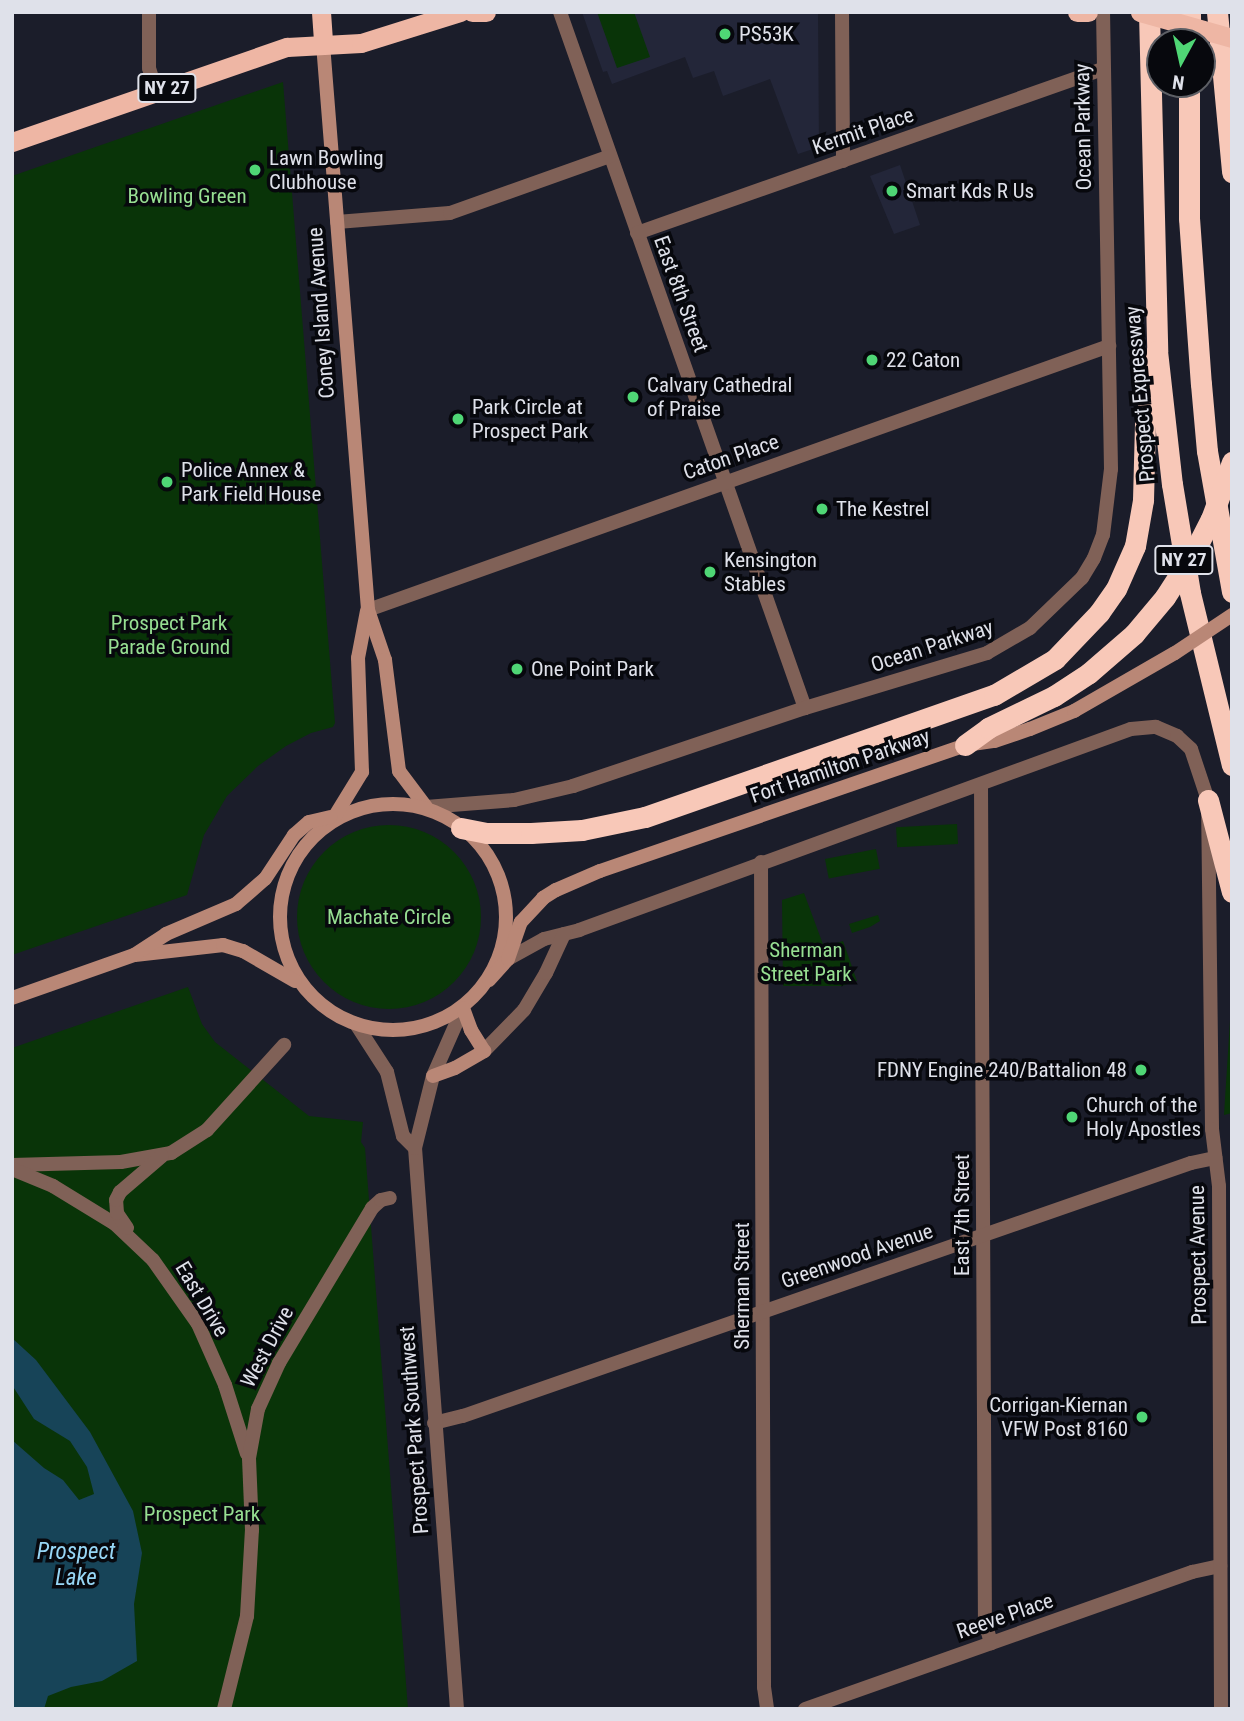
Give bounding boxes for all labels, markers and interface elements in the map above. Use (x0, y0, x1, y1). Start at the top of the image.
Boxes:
place label: PS53K (739, 21, 794, 47)
marker: PS53K (717, 26, 733, 42)
north arrow (1146, 28, 1216, 98)
street label: Ocean Parkway (1069, 63, 1097, 191)
text: N (1171, 70, 1186, 95)
road number: NY 27 (137, 72, 197, 104)
street label: Kermit Place (809, 102, 917, 160)
place label: Lawn Bowling Clubhouse (269, 145, 384, 195)
marker: Lawn Bowling Clubhouse (247, 162, 263, 178)
place label: Smart Kds R Us (906, 178, 1034, 204)
park label: Bowling Green (127, 183, 247, 209)
marker: Smart Kds R Us (884, 183, 900, 199)
street label: Coney Island Avenue (302, 227, 340, 399)
street label: East 8th Street (648, 232, 714, 356)
street label: Prospect Expressway (1120, 305, 1160, 483)
place label: 22 Caton (886, 347, 960, 373)
marker: 22 Caton (864, 352, 880, 368)
place label: Calvary Cathedral of Praise (647, 372, 792, 422)
marker: Calvary Cathedral of Praise (625, 389, 641, 405)
place label: Park Circle at Prospect Park (472, 394, 588, 444)
marker: Park Circle at Prospect Park (450, 411, 466, 427)
street label: Caton Place (680, 429, 782, 485)
place label: Police Annex & Park Field House (181, 457, 321, 507)
marker: Police Annex & Park Field House (159, 474, 175, 490)
place label: The Kestrel (836, 496, 929, 522)
marker: The Kestrel (814, 501, 830, 517)
road number: NY 27 (1154, 544, 1214, 576)
place label: Kensington Stables (724, 547, 817, 597)
marker: Kensington Stables (702, 564, 718, 580)
park label: Prospect Park Parade Ground (108, 610, 230, 660)
street label: Ocean Parkway (868, 614, 996, 678)
place label: One Point Park (531, 656, 654, 682)
marker: One Point Park (509, 661, 525, 677)
street label: Fort Hamilton Parkway (747, 723, 933, 809)
park label: Machate Circle (327, 904, 451, 930)
park label: Sherman Street Park (760, 937, 852, 987)
place label: FDNY Engine 240/Battalion 48 (877, 1057, 1127, 1083)
marker: FDNY Engine 240/Battalion 48 (1133, 1062, 1149, 1078)
place label: Church of the Holy Apostles (1086, 1092, 1201, 1142)
marker: Church of the Holy Apostles (1064, 1109, 1080, 1125)
street label: East 7th Street (949, 1154, 975, 1276)
street label: Prospect Avenue (1184, 1185, 1212, 1325)
street label: Greenwood Avenue (778, 1218, 936, 1294)
street label: Sherman Street (729, 1222, 755, 1350)
street label: East Drive (170, 1257, 234, 1341)
street label: West Drive (235, 1302, 299, 1392)
street label: Prospect Park Southwest (394, 1325, 434, 1535)
place label: Corrigan-Kiernan VFW Post 8160 (989, 1392, 1128, 1442)
marker: Corrigan-Kiernan VFW Post 8160 (1134, 1409, 1150, 1425)
park label: Prospect Park (144, 1501, 260, 1527)
water label: Prospect Lake (37, 1538, 115, 1592)
street label: Reeve Place (953, 1588, 1057, 1644)

